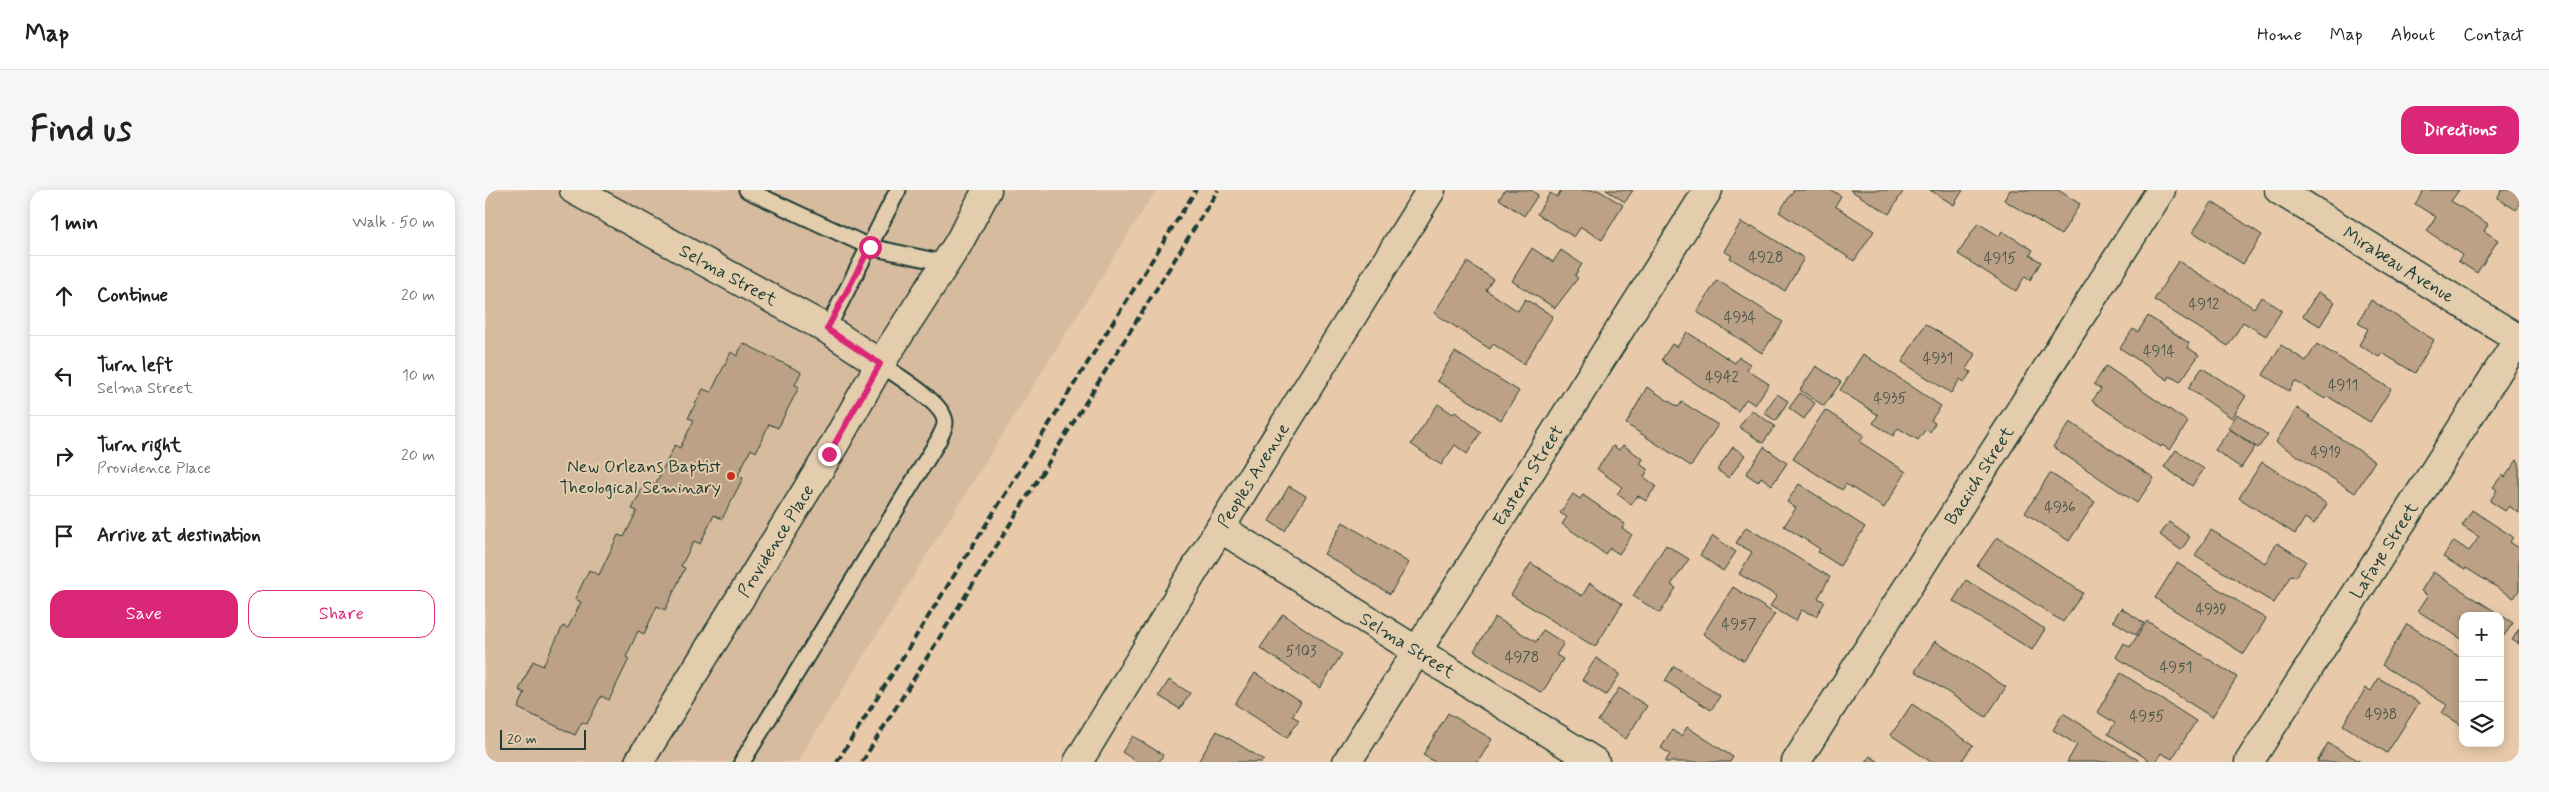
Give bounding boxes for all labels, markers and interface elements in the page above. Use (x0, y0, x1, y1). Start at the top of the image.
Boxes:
text: Map (25, 19, 69, 50)
text: Home (2257, 23, 2302, 47)
text: Map (2330, 23, 2363, 47)
text: About (2391, 23, 2435, 47)
text: Contact (2463, 23, 2524, 47)
button: Directions (2401, 106, 2519, 154)
text: Find us (30, 107, 132, 153)
text: 1 min (50, 209, 98, 237)
text: Walk · 50 m (352, 212, 435, 233)
street label: Mirabeau Avenue (2338, 222, 2458, 309)
route start (859, 236, 882, 259)
street label: Selma Street (675, 239, 781, 312)
house number: 4928 (1748, 248, 1784, 268)
house number: 4915 (1984, 249, 2016, 269)
icon: ahead (50, 282, 78, 310)
text: Continue (97, 283, 168, 308)
text: 20 m (401, 285, 435, 306)
house number: 4912 (2189, 295, 2219, 315)
house number: 4934 (1724, 308, 1757, 328)
house number: 4914 (2143, 342, 2175, 362)
house number: 4931 (1923, 349, 1953, 369)
text: Turn left (97, 353, 173, 378)
icon: left (50, 362, 78, 390)
text: 10 m (402, 365, 435, 386)
house number: 4942 (1705, 368, 1739, 388)
house number: 4911 (2328, 376, 2358, 396)
text: Selma Street (97, 378, 193, 399)
house number: 4935 (1874, 389, 1906, 409)
street label: Peoples Avenue (1212, 419, 1296, 533)
street label: Eastern Street (1488, 421, 1570, 531)
street label: Baccich Street (1939, 422, 2020, 530)
text: Turn right (97, 433, 181, 458)
icon: right (50, 442, 78, 470)
route end (818, 443, 841, 466)
house number: 4919 (2311, 443, 2341, 463)
text: 20 m (401, 445, 435, 466)
place label: New Orleans Baptist Theological Seminary (560, 455, 722, 500)
text: Providence Place (97, 458, 211, 479)
marker: New Orleans Baptist Theological Seminary (725, 470, 737, 482)
street label: Providence Place (732, 480, 820, 602)
street label: Lafaye Street (2345, 497, 2425, 604)
house number: 4936 (2044, 498, 2076, 518)
icon: arrive (50, 522, 78, 550)
text: Arrive at destination (97, 523, 261, 548)
button: Save (50, 590, 238, 638)
button: Share (248, 590, 435, 638)
house number: 4939 (2195, 600, 2227, 620)
street label: Selma Street (1355, 607, 1459, 685)
map controls (2459, 612, 2504, 747)
button: + (2459, 612, 2504, 657)
house number: 4957 (1721, 615, 1757, 635)
house number: 5103 (1285, 642, 1317, 662)
house number: 4978 (1505, 648, 1539, 668)
button: − (2459, 657, 2504, 702)
house number: 4951 (2160, 658, 2192, 678)
button: layers (2459, 702, 2504, 747)
house number: 4938 (2365, 705, 2397, 725)
house number: 4955 (2129, 707, 2165, 727)
scale bar (500, 727, 586, 750)
text: 20 m (507, 730, 537, 748)

